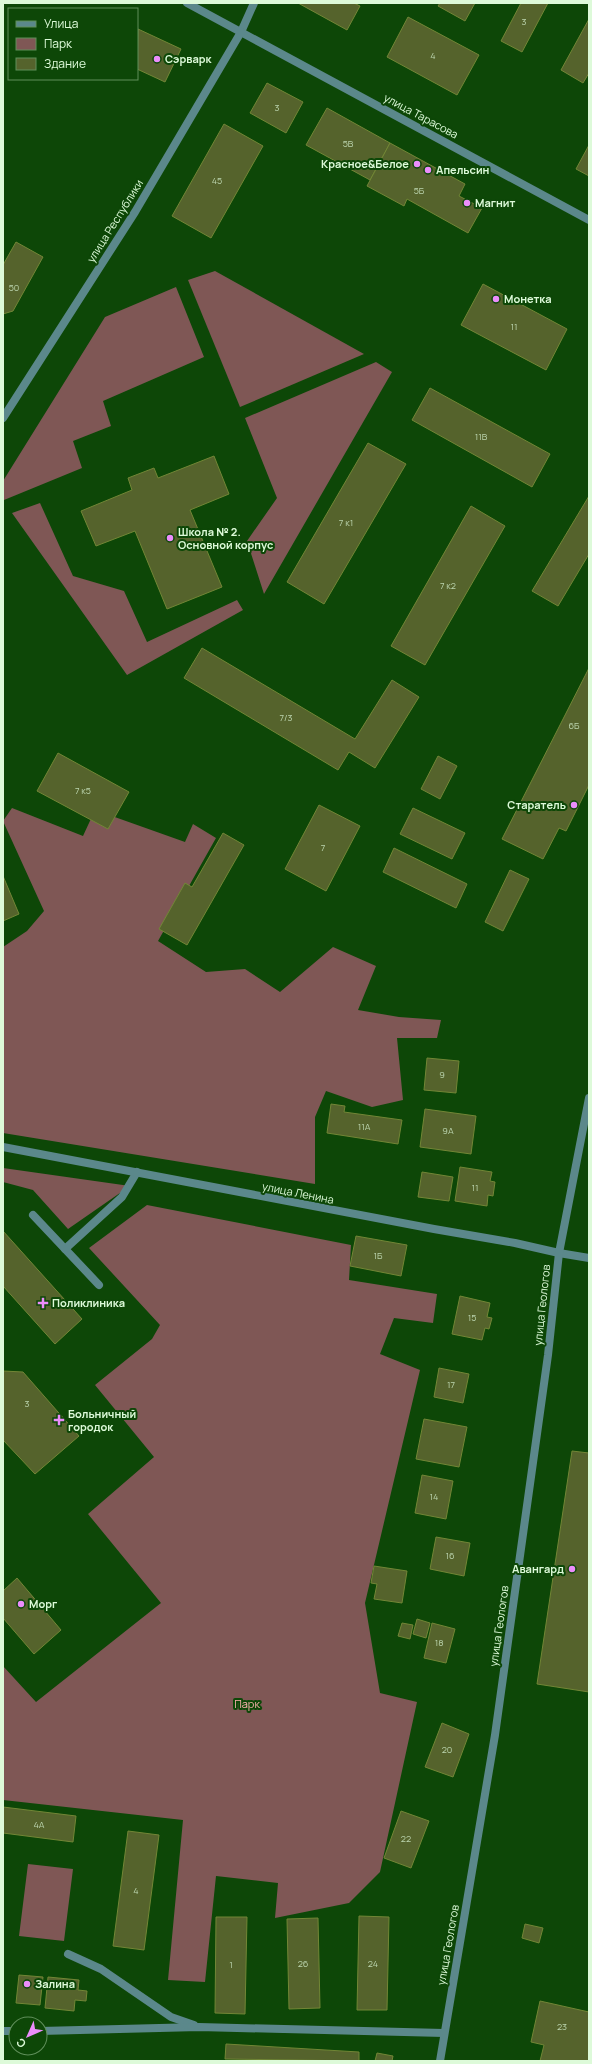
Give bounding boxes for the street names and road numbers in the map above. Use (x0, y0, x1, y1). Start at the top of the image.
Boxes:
street label: улица Тарасова (381, 90, 461, 141)
street label: улица Республики (83, 176, 146, 265)
street label: улица Ленина (261, 1178, 335, 1207)
street label: улица Геологов (530, 1264, 553, 1346)
street label: улица Геологов (485, 1584, 512, 1667)
street label: улица Геологов (433, 1903, 462, 1986)

